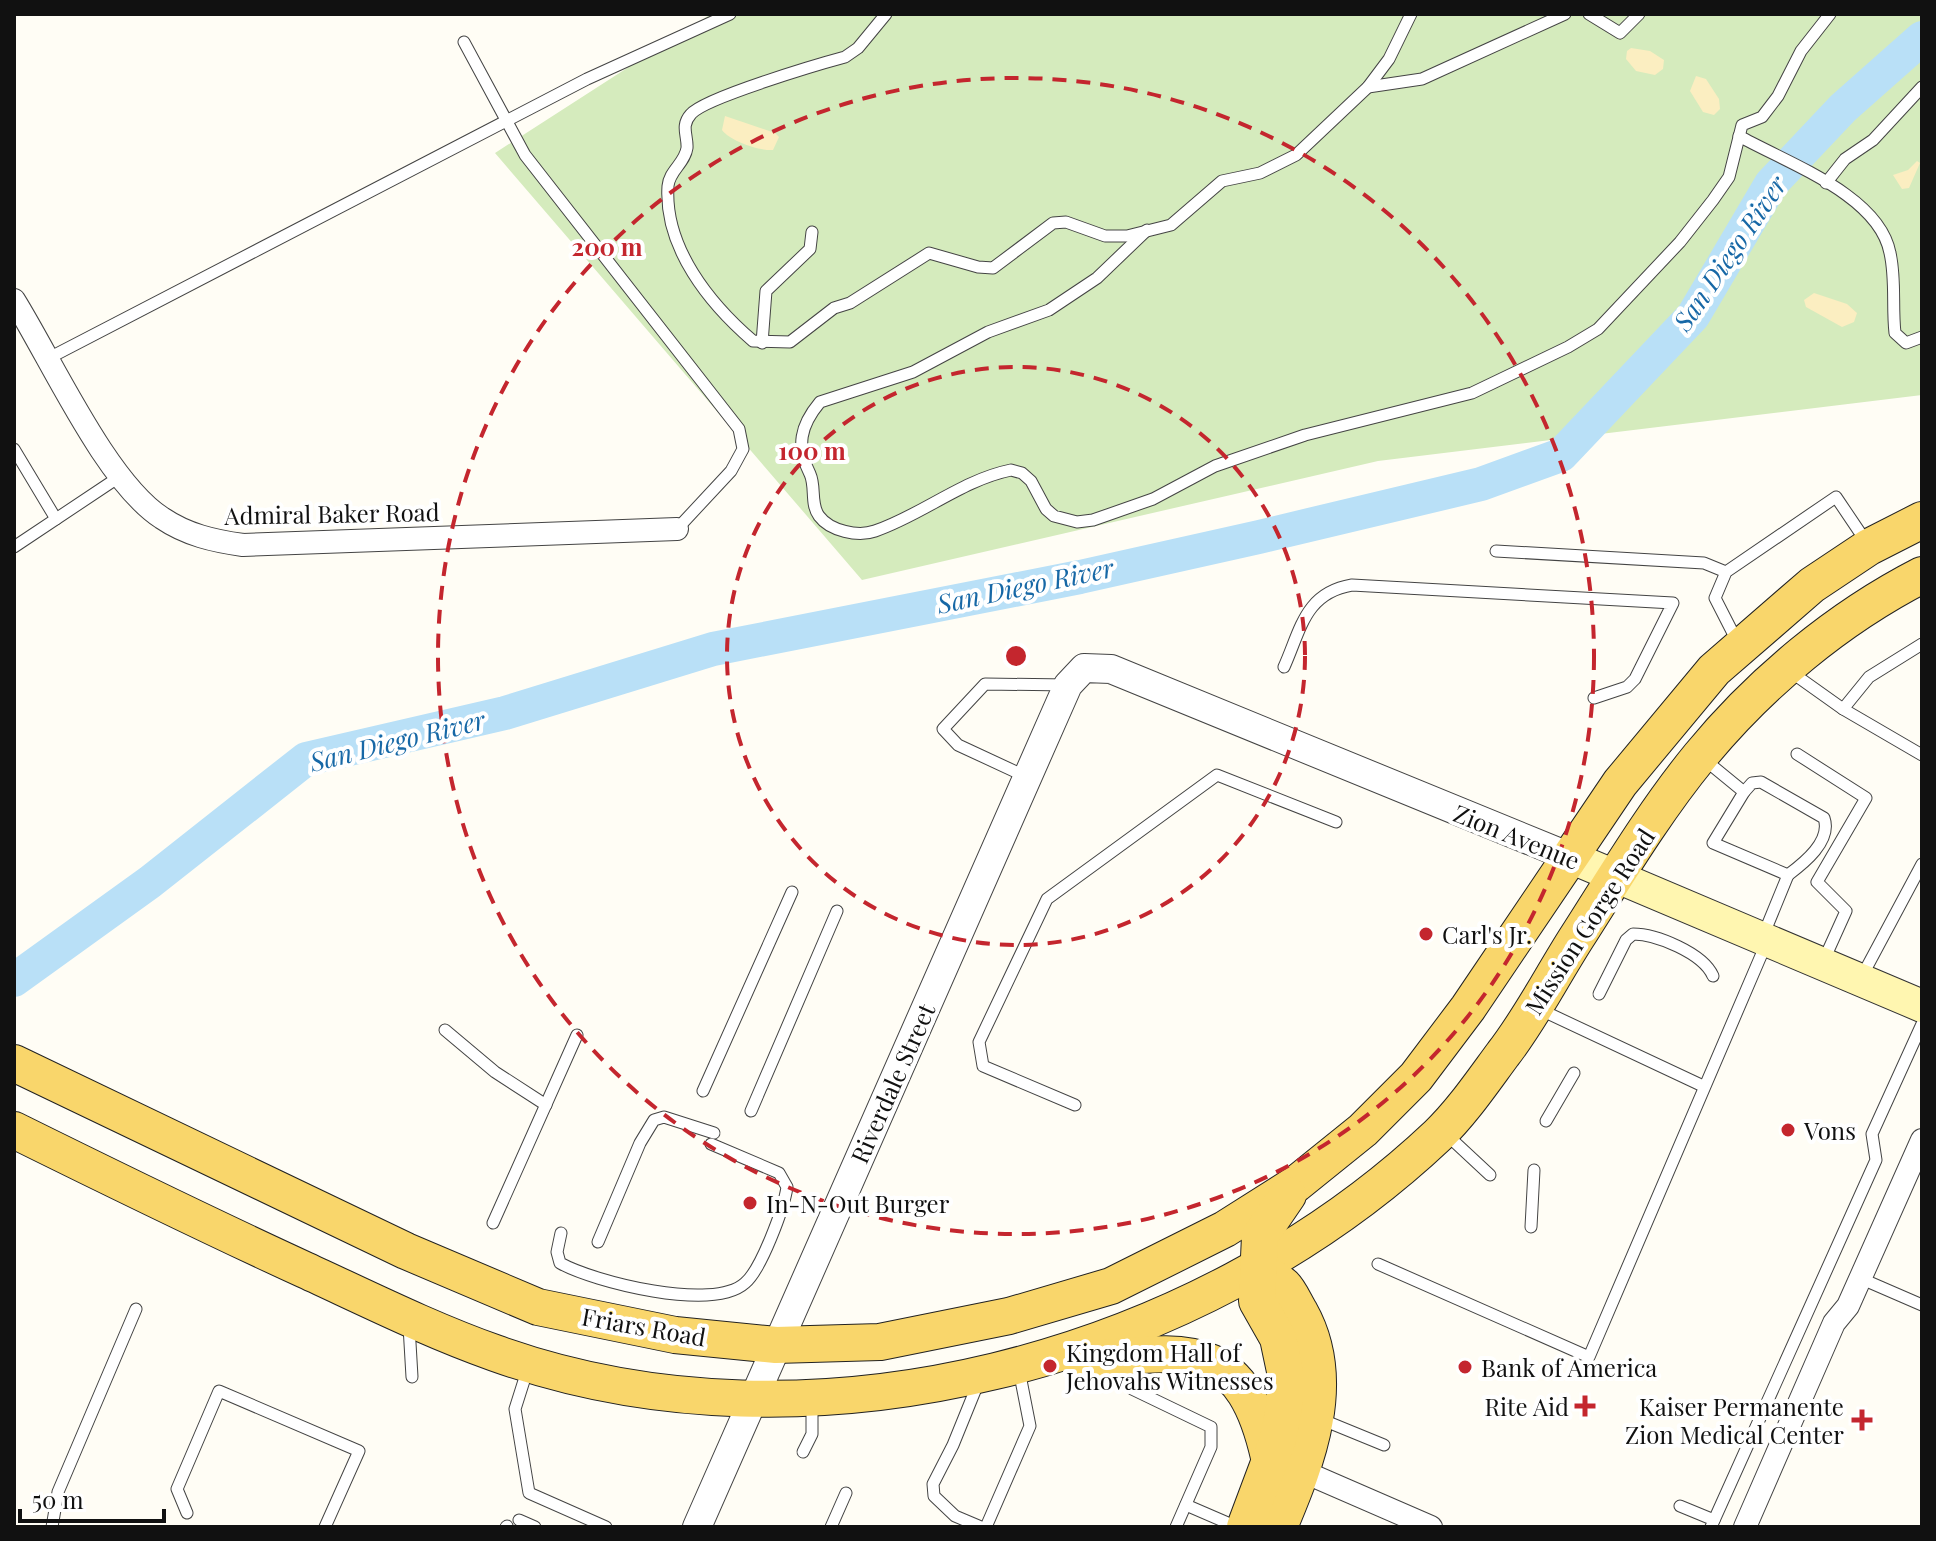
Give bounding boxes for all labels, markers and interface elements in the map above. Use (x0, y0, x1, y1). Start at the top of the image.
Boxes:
water label: San Diego River (1664, 168, 1794, 338)
text: 200 m (572, 230, 643, 262)
text: 100 m (778, 434, 846, 466)
street label: Admiral Baker Road (223, 495, 440, 531)
water label: San Diego River (933, 549, 1117, 621)
centre of rings (1002, 642, 1030, 670)
water label: San Diego River (305, 701, 489, 779)
street label: Zion Avenue (1449, 796, 1585, 876)
street label: Mission Gorge Road (1517, 822, 1661, 1020)
place label: Carl's Jr. (1442, 918, 1532, 950)
marker: Carl's Jr. (1417, 925, 1435, 943)
street label: Riverdale Street (842, 998, 942, 1168)
place label: Vons (1803, 1114, 1856, 1146)
marker: Vons (1779, 1121, 1797, 1139)
place label: In-N-Out Burger (766, 1187, 950, 1219)
marker: In-N-Out Burger (741, 1194, 759, 1212)
street label: Friars Road (580, 1299, 709, 1353)
place label: Kingdom Hall of Jehovahs Witnesses (1065, 1336, 1274, 1396)
place label: Bank of America (1481, 1351, 1657, 1383)
marker: Kingdom Hall of Jehovahs Witnesses (1041, 1357, 1059, 1375)
marker: Bank of America (1456, 1358, 1474, 1376)
place label: Rite Aid (1485, 1390, 1569, 1422)
place label: Kaiser Permanente Zion Medical Center (1625, 1390, 1844, 1450)
marker: Rite Aid (1576, 1397, 1594, 1415)
marker: Kaiser Permanente Zion Medical Center (1851, 1409, 1873, 1431)
scale bar (20, 1473, 164, 1523)
text: 50 m (32, 1483, 84, 1515)

